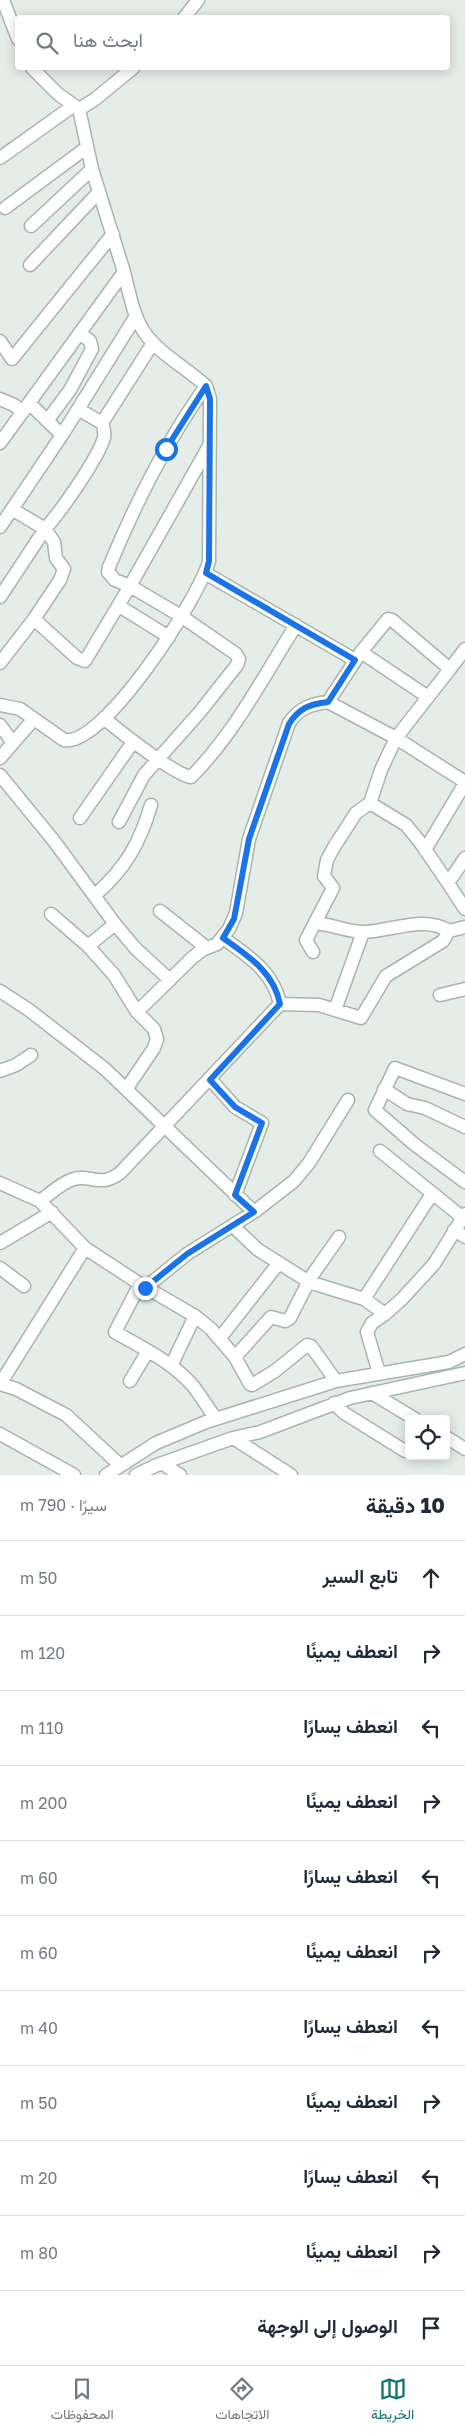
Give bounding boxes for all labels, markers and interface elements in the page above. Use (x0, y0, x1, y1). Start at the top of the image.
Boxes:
search box (15, 15, 450, 70)
text: ابحث هنا (73, 28, 143, 51)
icon: search (33, 29, 61, 57)
route start (155, 438, 178, 461)
route end (134, 1277, 157, 1300)
map controls (405, 1415, 450, 1460)
button: locate (405, 1415, 450, 1460)
text: 10 دقيقة (366, 1492, 445, 1518)
text: سيرًا · 790 m (20, 1495, 107, 1515)
text: تابع السير (322, 1564, 398, 1587)
icon: ahead (417, 1564, 445, 1592)
text: 50 m (20, 1568, 57, 1588)
text: انعطف يمينًا (306, 1639, 398, 1662)
icon: right (417, 1639, 445, 1667)
text: 120 m (20, 1643, 65, 1663)
text: انعطف يسارًا (303, 1714, 398, 1737)
icon: left (417, 1714, 445, 1742)
text: 110 m (20, 1718, 64, 1738)
text: انعطف يمينًا (306, 1789, 398, 1812)
icon: right (417, 1789, 445, 1817)
text: 200 m (20, 1793, 67, 1813)
text: انعطف يسارًا (303, 1864, 398, 1887)
icon: left (417, 1864, 445, 1892)
text: 60 m (20, 1868, 58, 1888)
text: انعطف يمينًا (306, 1939, 398, 1962)
icon: right (417, 1939, 445, 1967)
text: 60 m (20, 1943, 58, 1963)
text: انعطف يسارًا (303, 2014, 398, 2037)
icon: left (417, 2014, 445, 2042)
text: 40 m (20, 2018, 58, 2038)
text: انعطف يمينًا (306, 2089, 398, 2112)
icon: right (417, 2089, 445, 2117)
text: 50 m (20, 2093, 57, 2113)
text: انعطف يسارًا (303, 2164, 398, 2187)
icon: left (417, 2164, 445, 2192)
text: 20 m (20, 2168, 57, 2188)
text: انعطف يمينًا (306, 2239, 398, 2262)
icon: right (417, 2239, 445, 2267)
text: 80 m (20, 2243, 58, 2263)
text: الوصول إلى الوجهة (257, 2314, 398, 2337)
icon: arrive (417, 2314, 445, 2342)
tab: المحفوظات (51, 2375, 114, 2427)
tab: الاتجاهات (215, 2375, 270, 2427)
tab: الخريطة (371, 2375, 414, 2427)

